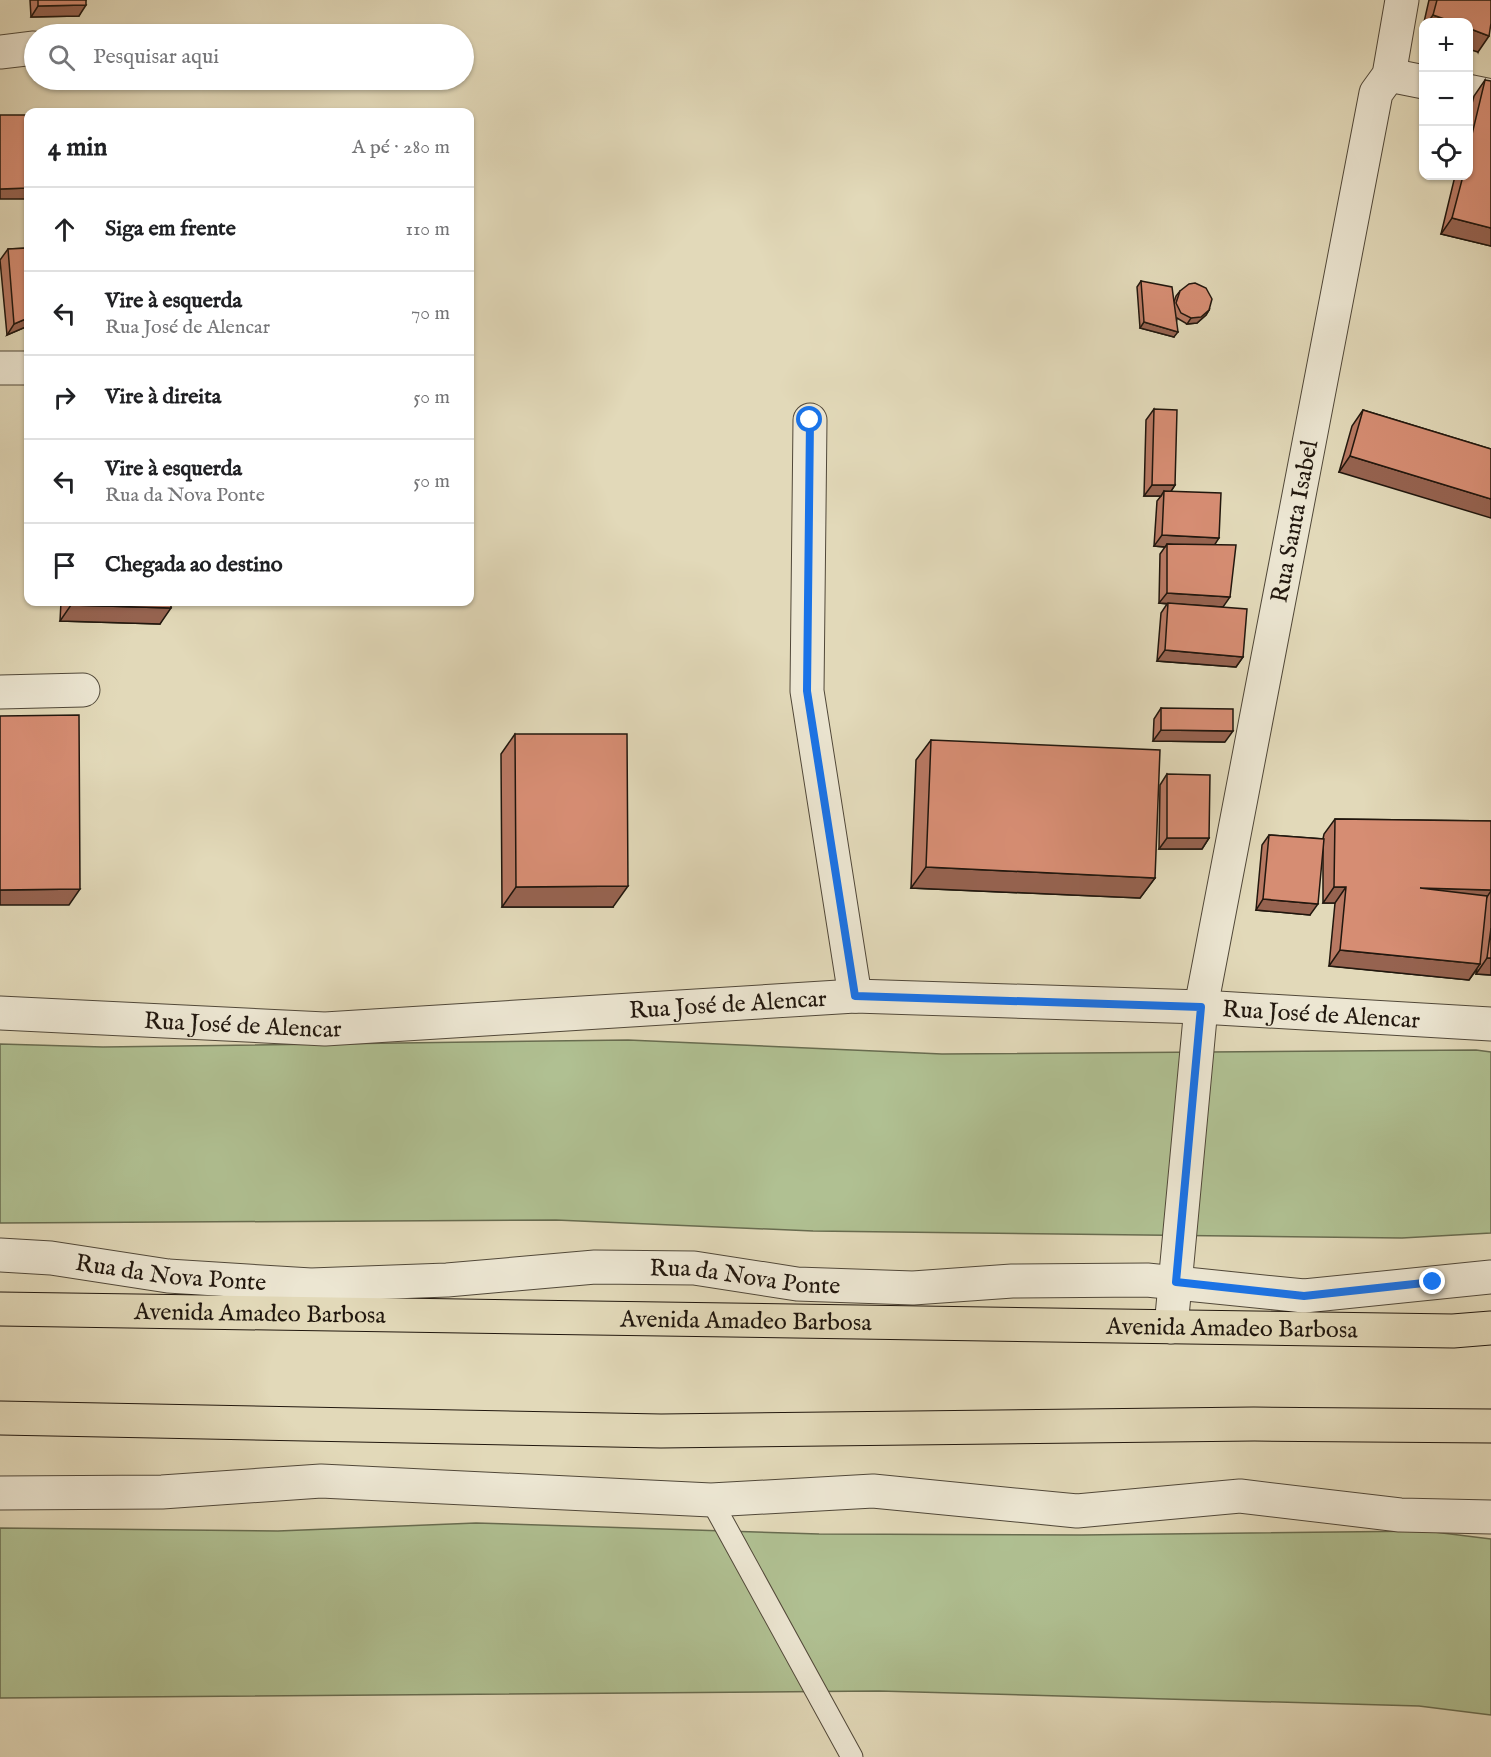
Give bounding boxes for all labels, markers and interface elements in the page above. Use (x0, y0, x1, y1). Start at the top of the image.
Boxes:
map controls (1419, 18, 1473, 180)
button: + (1419, 18, 1473, 72)
search box (24, 24, 474, 90)
icon: search (45, 41, 78, 74)
text: Pesquisar aqui (93, 43, 219, 71)
button: − (1419, 72, 1473, 126)
button: locate (1419, 126, 1473, 180)
text: 4 min (48, 131, 107, 164)
text: A pé · 280 m (352, 135, 450, 160)
icon: ahead (48, 213, 81, 246)
text: Siga em frente (105, 215, 236, 243)
text: 110 m (406, 217, 450, 242)
text: Vire à esquerda (105, 287, 242, 315)
icon: left (48, 297, 81, 330)
text: 70 m (411, 301, 450, 326)
text: Rua José de Alencar (105, 315, 270, 340)
icon: right (48, 381, 81, 414)
text: Vire à direita (105, 383, 221, 411)
text: 50 m (413, 385, 450, 410)
route start (796, 406, 822, 432)
street label: Rua Santa Isabel (1265, 437, 1326, 605)
text: Vire à esquerda (105, 455, 242, 483)
icon: left (48, 465, 81, 498)
text: 50 m (413, 469, 450, 494)
text: Rua da Nova Ponte (105, 483, 265, 508)
icon: arrive (48, 549, 81, 582)
text: Chegada ao destino (105, 551, 283, 579)
street label: Rua José de Alencar (628, 984, 828, 1027)
street label: Rua José de Alencar (1221, 994, 1421, 1037)
street label: Rua José de Alencar (143, 1006, 343, 1046)
street label: Rua da Nova Ponte (73, 1248, 267, 1299)
street label: Rua da Nova Ponte (649, 1254, 841, 1302)
route end (1419, 1268, 1445, 1294)
street label: Avenida Amadeo Barbosa (133, 1297, 387, 1332)
street label: Avenida Amadeo Barbosa (619, 1304, 873, 1339)
street label: Avenida Amadeo Barbosa (1105, 1312, 1358, 1347)

